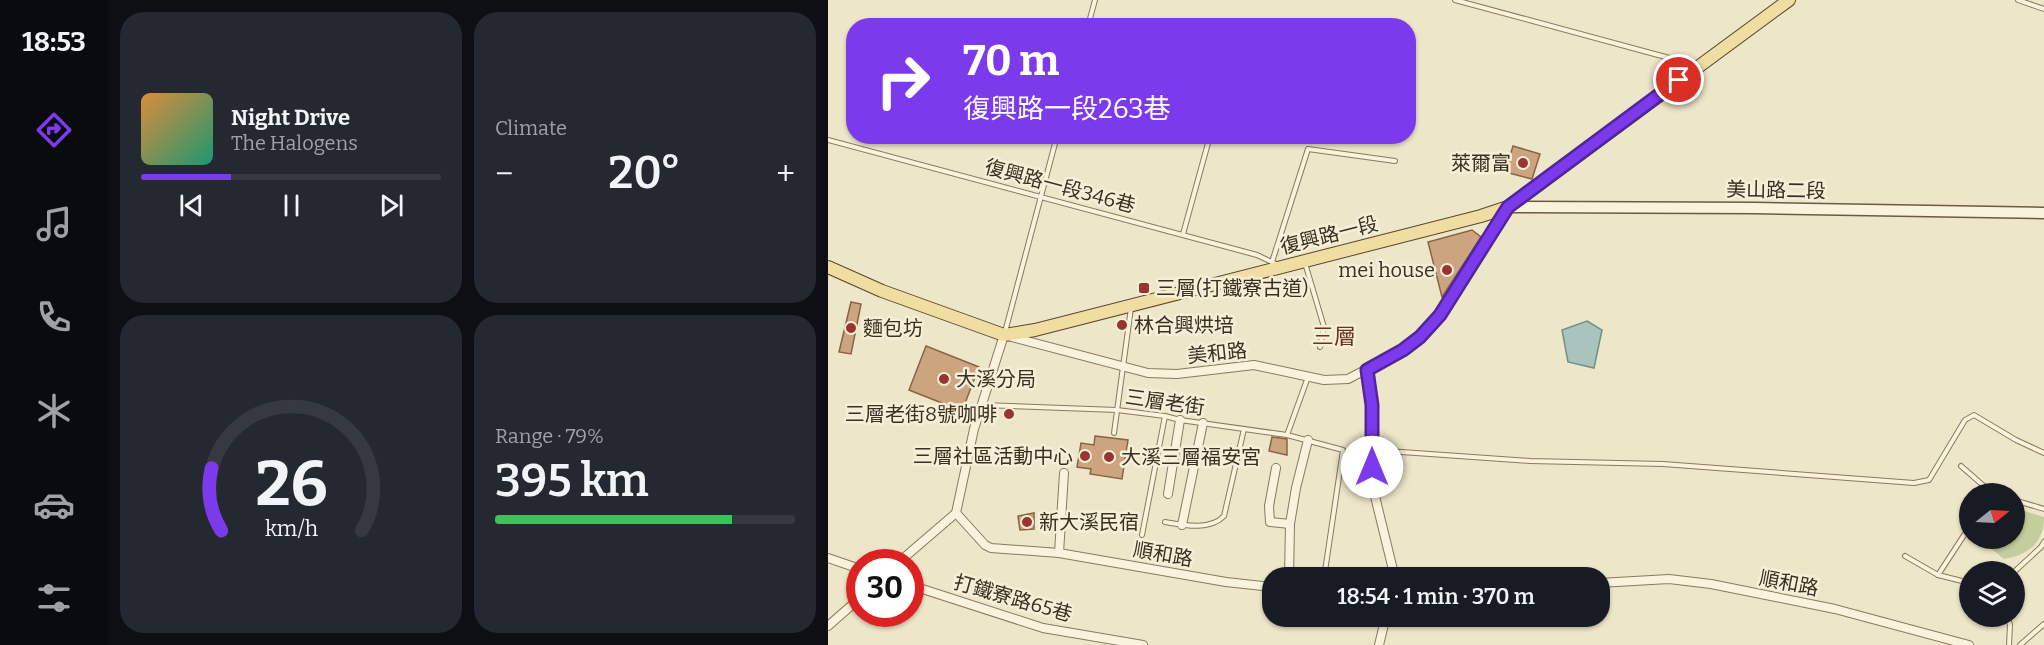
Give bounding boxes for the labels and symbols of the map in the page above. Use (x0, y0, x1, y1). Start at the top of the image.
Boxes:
pin (1653, 54, 1704, 105)
place label: 萊爾富 (1451, 151, 1511, 175)
street label: 復興路一段346巷 (982, 154, 1138, 218)
marker: 萊爾富 (1516, 156, 1530, 170)
street label: 美山路二段 (1726, 177, 1826, 203)
street label: 復興路一段 (1278, 211, 1380, 259)
place label: mei house (1338, 258, 1435, 282)
marker: mei house (1440, 263, 1454, 277)
place label: 三層(打鐵寮古道) (1156, 276, 1308, 300)
marker: 三層(打鐵寮古道) (1137, 281, 1151, 295)
place label: 林合興烘培 (1134, 313, 1234, 337)
place label: 麵包坊 (863, 316, 923, 340)
marker: 林合興烘培 (1115, 318, 1129, 332)
marker: 麵包坊 (844, 321, 858, 335)
district label: 三層 (1312, 323, 1356, 350)
street label: 美和路 (1186, 338, 1248, 368)
place label: 大溪分局 (956, 367, 1036, 391)
marker: 大溪分局 (937, 372, 951, 386)
street label: 三層老街 (1124, 385, 1206, 419)
place label: 三層老街8號咖啡 (845, 402, 997, 426)
marker: 三層老街8號咖啡 (1002, 407, 1016, 421)
position arrow (1340, 435, 1404, 499)
place label: 三層社區活動中心 (913, 444, 1073, 468)
place label: 大溪三層福安宮 (1121, 445, 1261, 469)
marker: 三層社區活動中心 (1078, 449, 1092, 463)
marker: 大溪三層福安宮 (1102, 450, 1116, 464)
north arrow (1959, 483, 2025, 549)
place label: 新大溪民宿 (1039, 510, 1139, 534)
marker: 新大溪民宿 (1020, 515, 1034, 529)
street label: 順和路 (1131, 537, 1195, 571)
speed limit sign: 30 (846, 549, 924, 627)
street label: 順和路 (1757, 565, 1821, 601)
street label: 打鐵寮路65巷 (951, 570, 1075, 626)

